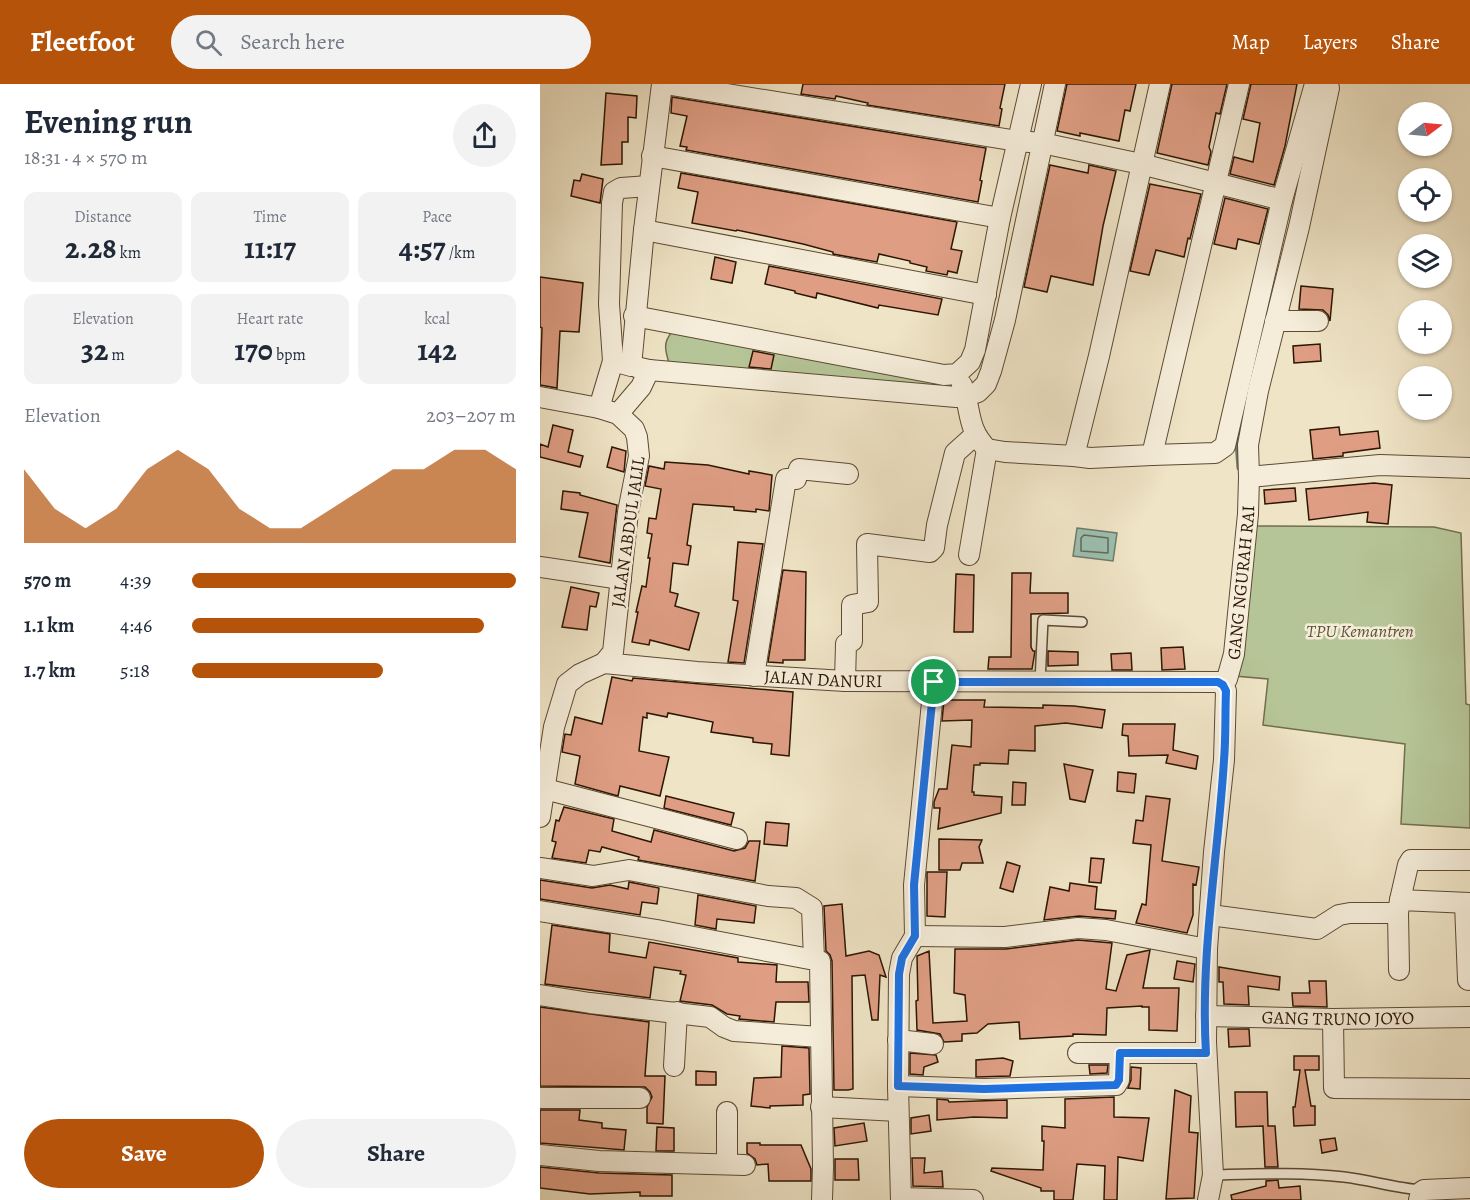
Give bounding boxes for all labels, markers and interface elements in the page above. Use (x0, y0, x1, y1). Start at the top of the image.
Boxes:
search box (171, 15, 591, 69)
text: Fleetfoot (30, 23, 135, 61)
icon: search (192, 26, 225, 59)
text: Search here (240, 27, 345, 57)
text: Map (1231, 28, 1270, 56)
text: Layers (1303, 28, 1358, 56)
text: Share (1391, 28, 1440, 56)
text: Evening run (24, 99, 193, 144)
north arrow (1398, 102, 1452, 156)
map controls (1398, 102, 1452, 420)
button: share (453, 104, 516, 167)
text: 18:31 · 4 × 570 m (24, 144, 148, 171)
button: locate (1398, 168, 1452, 222)
text: Distance (74, 206, 132, 228)
text: Time (253, 206, 287, 228)
text: Pace (422, 206, 452, 228)
text: 2.28 (65, 228, 117, 268)
text: 11:17 (244, 228, 296, 268)
text: 4:57 (399, 228, 446, 268)
button: layers (1398, 234, 1452, 288)
text: km (117, 242, 141, 264)
text: /km (446, 242, 475, 264)
button: + (1398, 300, 1452, 354)
text: Elevation (72, 308, 134, 330)
text: Heart rate (237, 308, 303, 330)
text: kcal (424, 308, 450, 330)
text: 32 (81, 330, 108, 370)
text: 170 (234, 330, 273, 370)
text: 142 (417, 330, 457, 370)
text: m (108, 344, 125, 366)
text: bpm (273, 344, 306, 366)
button: − (1398, 366, 1452, 420)
text: Elevation (24, 402, 101, 429)
text: 203–207 m (426, 402, 516, 429)
street label: JALAN ABDUL JALIL (606, 454, 651, 609)
street label: GANG NGURAH RAI (1221, 505, 1260, 661)
text: 570 m (24, 567, 71, 594)
text: 4:39 (120, 567, 151, 594)
text: 1.1 km (24, 612, 74, 639)
text: 4:46 (120, 612, 152, 639)
park label: TPU Kemantren (1306, 619, 1414, 643)
pin (908, 656, 959, 707)
text: 1.7 km (24, 657, 76, 684)
text: 5:18 (120, 657, 150, 684)
street label: JALAN DANURI (763, 664, 883, 693)
icon: arrive (917, 665, 950, 698)
street label: GANG TRUNO JOYO (1261, 1005, 1414, 1031)
button: Save (24, 1119, 264, 1188)
button: Share (276, 1119, 516, 1188)

